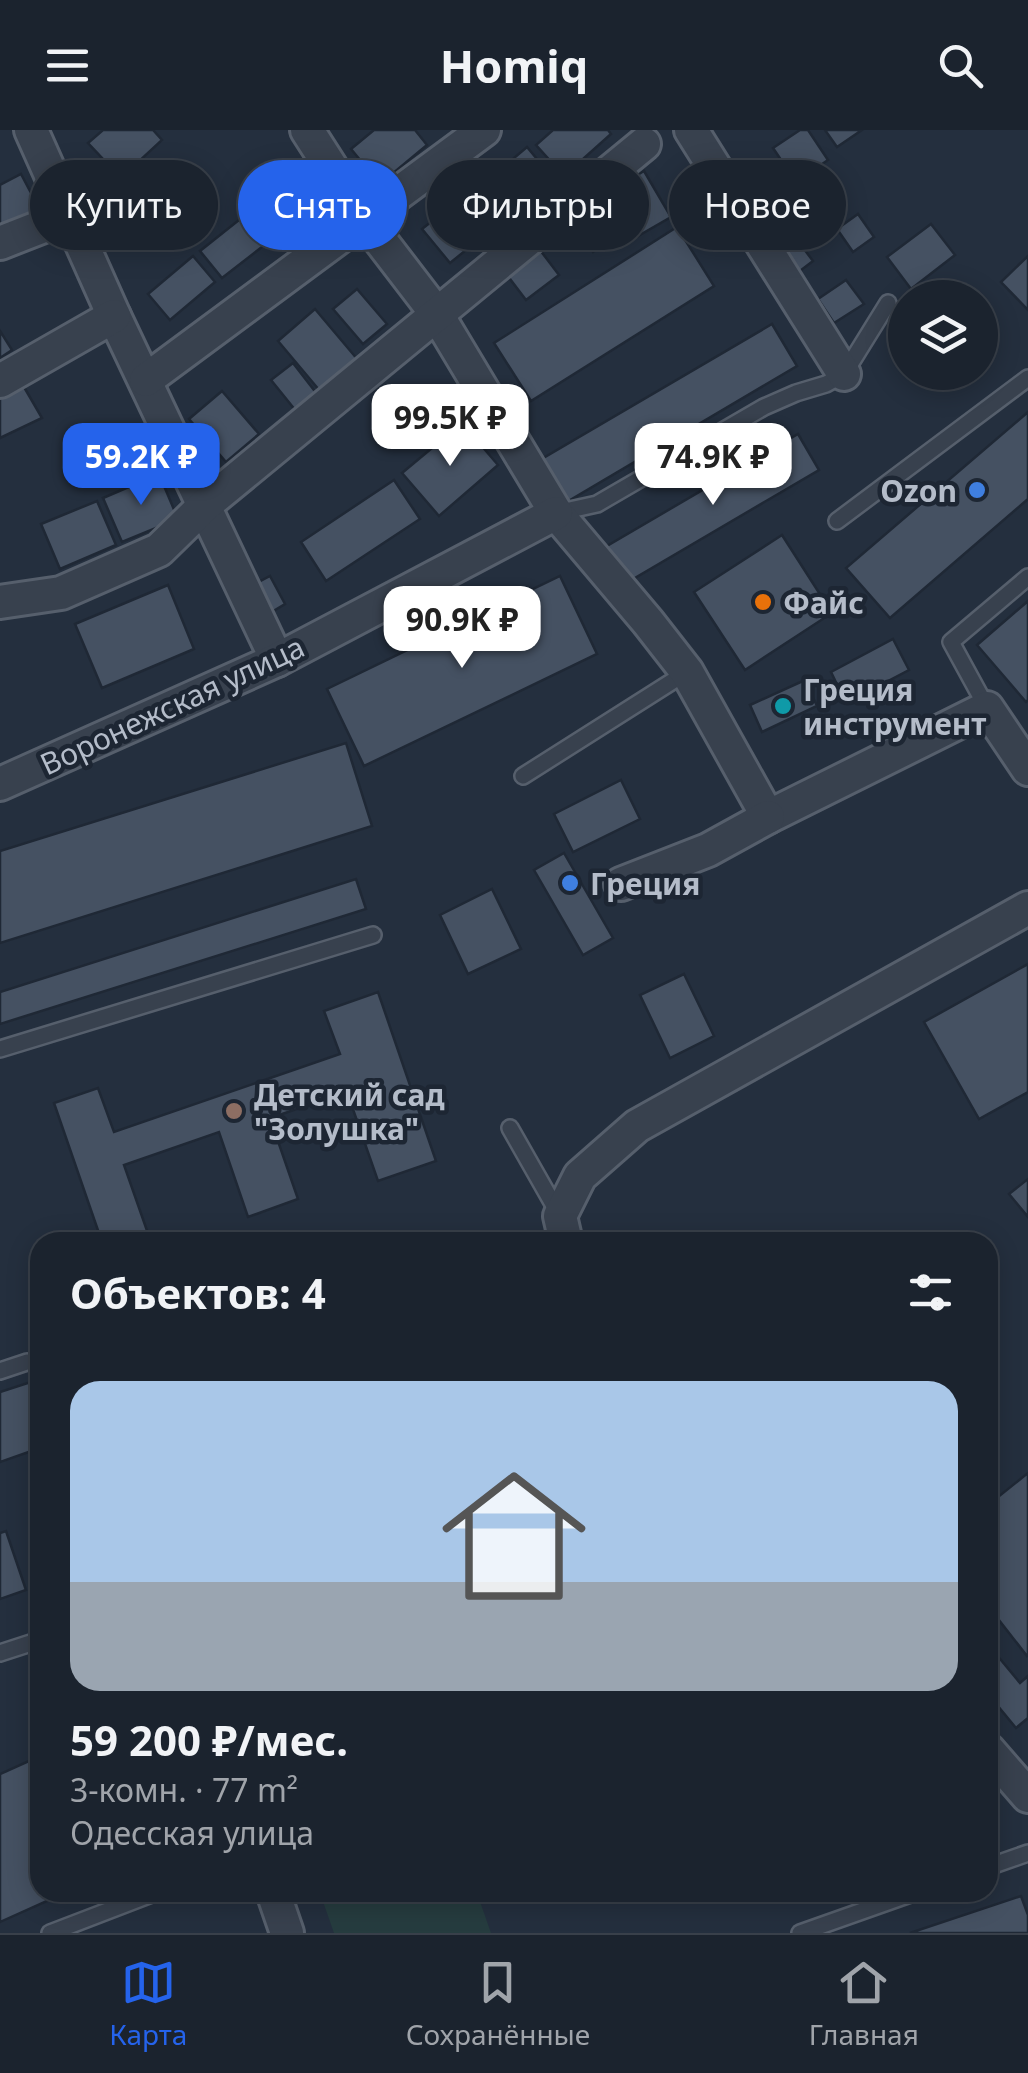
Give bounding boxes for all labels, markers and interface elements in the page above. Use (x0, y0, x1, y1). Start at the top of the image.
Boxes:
text: Homiq (440, 35, 588, 96)
icon: menu (40, 38, 95, 93)
icon: search (933, 38, 988, 93)
chip: Купить (30, 160, 218, 250)
chip: Снять (238, 160, 407, 250)
chip: Фильтры (427, 160, 649, 250)
chip: Новое (669, 160, 846, 250)
map controls (888, 280, 998, 390)
button: layers (888, 280, 998, 390)
pin: 99.5K ₽ (358, 384, 542, 469)
text: 99.5K ₽ (394, 395, 506, 438)
pin: 59.2K ₽ (49, 423, 233, 508)
pin: 74.9K ₽ (621, 423, 805, 508)
text: 59.2K ₽ (85, 434, 197, 477)
text: 74.9K ₽ (657, 434, 769, 477)
place label: Ozon (880, 470, 957, 511)
marker: Ozon (966, 479, 988, 501)
place label: Файс (783, 582, 864, 623)
pin: 90.9K ₽ (370, 586, 554, 671)
marker: Файс (752, 591, 774, 613)
text: 90.9K ₽ (406, 597, 518, 640)
street label: Воронежская улица (33, 626, 311, 784)
place label: Греция инструмент (803, 669, 987, 744)
marker: Греция инструмент (772, 695, 794, 717)
place label: Греция (590, 863, 700, 904)
marker: Греция (559, 872, 581, 894)
place label: Детский сад "Золушка" (254, 1074, 445, 1149)
marker: Детский сад "Золушка" (223, 1100, 245, 1122)
text: Объектов: 4 (70, 1264, 326, 1321)
icon: filters (903, 1265, 958, 1320)
icon: home (424, 1446, 604, 1626)
text: 59 200 ₽/мес. (70, 1711, 348, 1768)
text: 3-комн. · 77 m² (70, 1768, 298, 1811)
text: Одесская улица (70, 1811, 314, 1854)
tab: Карта (109, 1955, 187, 2053)
tab: Сохранённые (406, 1955, 590, 2053)
tab: Главная (809, 1955, 919, 2053)

